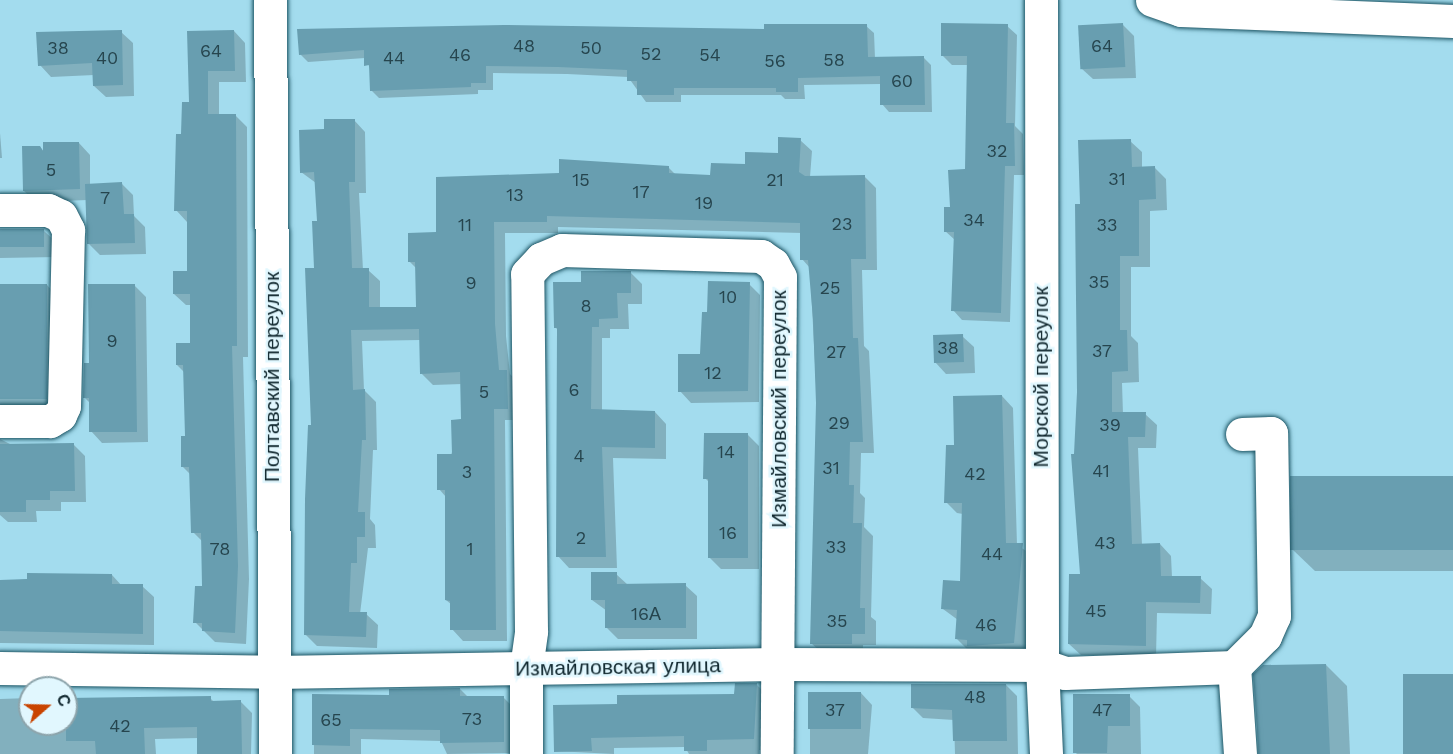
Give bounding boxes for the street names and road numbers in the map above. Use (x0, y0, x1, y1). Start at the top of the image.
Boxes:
street label: Полтавский переулок (259, 272, 285, 482)
street label: Морской переулок (1028, 286, 1054, 468)
street label: Измайловский переулок (766, 290, 792, 528)
street label: Измайловская улица (515, 653, 721, 681)

